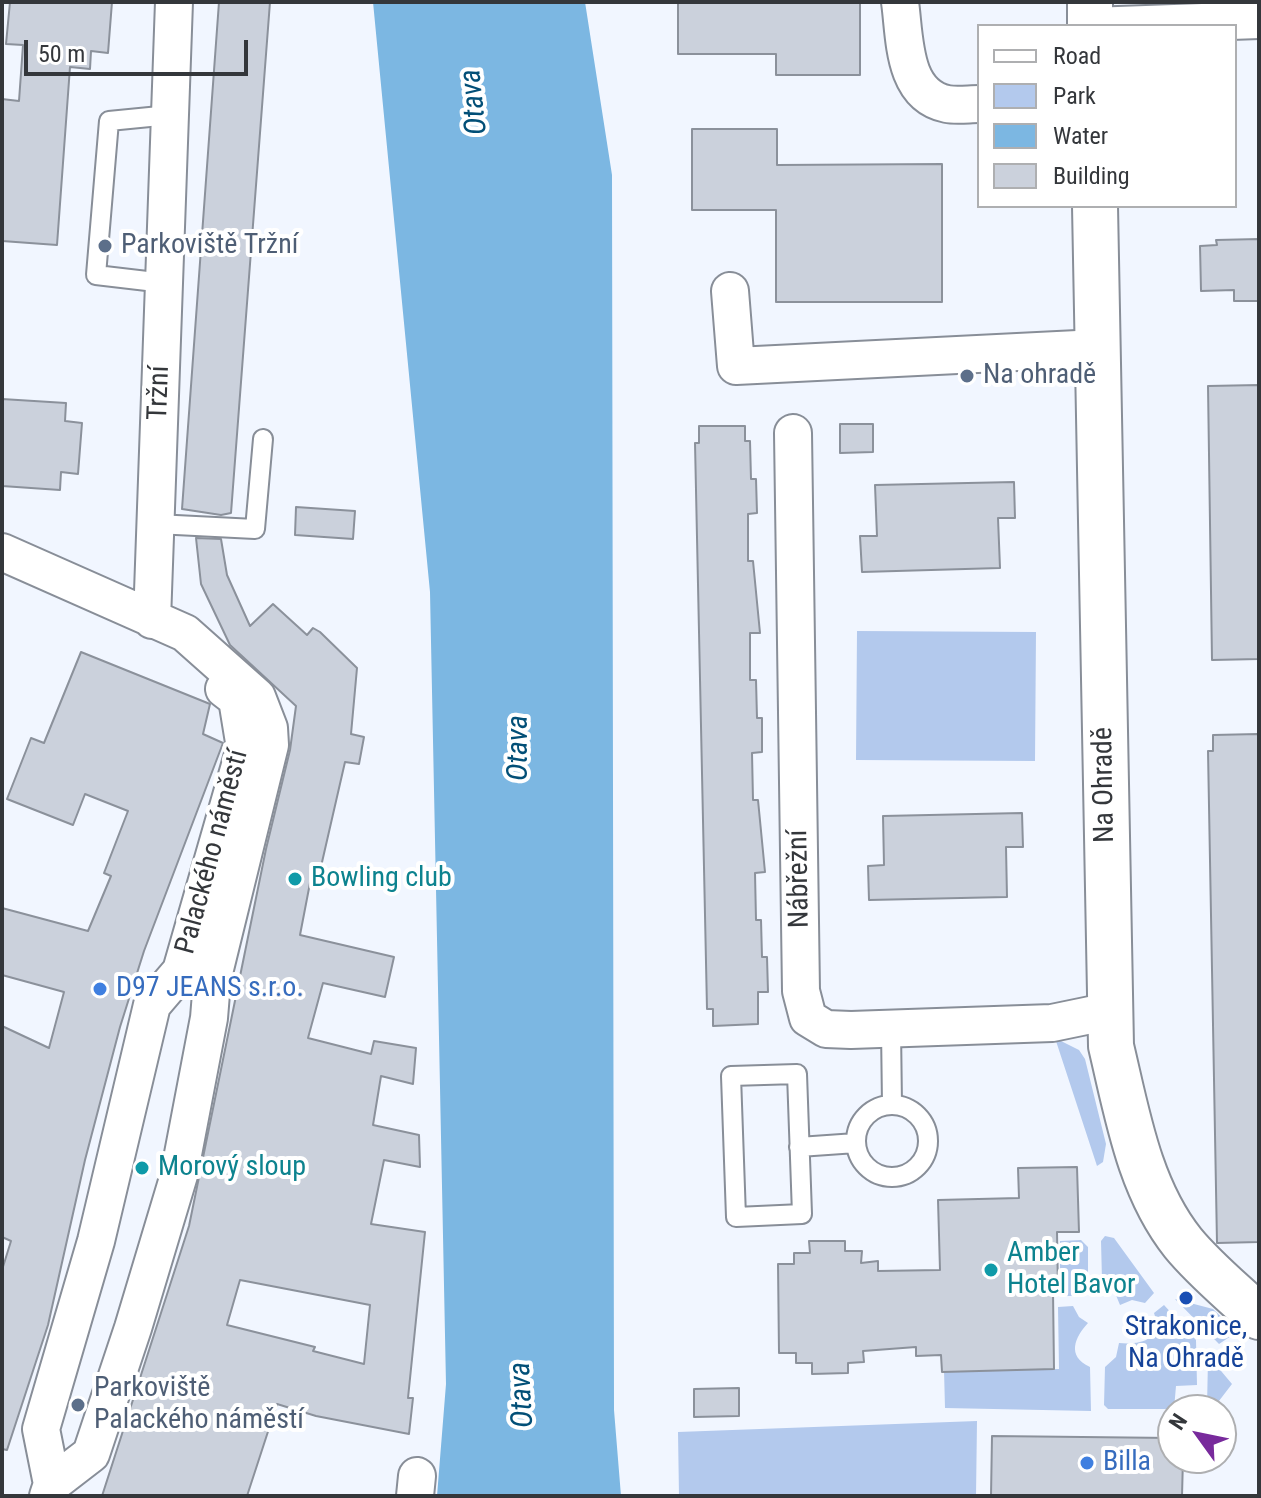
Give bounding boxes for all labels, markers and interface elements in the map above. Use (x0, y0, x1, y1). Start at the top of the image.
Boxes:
scale bar (28, 24, 252, 74)
legend (977, 24, 1237, 208)
text: 50 m (38, 40, 85, 68)
text: Road (1053, 42, 1101, 70)
water label: Otava (454, 67, 496, 137)
text: Park (1053, 82, 1096, 110)
text: Water (1053, 122, 1108, 150)
text: Building (1053, 162, 1130, 190)
place label: Parkoviště Tržní (121, 229, 298, 263)
marker: Parkoviště Tržní (96, 237, 114, 255)
place label: Na ohradě (983, 359, 1096, 393)
street label: Tržní (142, 365, 178, 421)
marker: Na ohradě (958, 367, 976, 385)
water label: Otava (501, 715, 537, 781)
street label: Na Ohradě (1087, 727, 1123, 843)
street label: Palackého náměstí (170, 746, 256, 958)
street label: Nábřežní (782, 830, 818, 928)
place label: Bowling club (311, 862, 452, 896)
marker: Bowling club (286, 870, 304, 888)
place label: D97 JEANS s.r.o. (116, 972, 304, 1006)
marker: D97 JEANS s.r.o. (91, 980, 109, 998)
place label: Morový sloup (158, 1151, 306, 1185)
marker: Morový sloup (133, 1159, 151, 1177)
place label: Amber Hotel Bavor (1007, 1237, 1136, 1303)
marker: Amber Hotel Bavor (982, 1261, 1000, 1279)
marker: Strakonice, Na Ohradě (1177, 1289, 1195, 1307)
place label: Strakonice, Na Ohradě (1125, 1311, 1247, 1377)
water label: Otava (503, 1361, 543, 1429)
place label: Parkoviště Palackého náměstí (94, 1372, 304, 1438)
north arrow (1157, 1394, 1237, 1474)
marker: Parkoviště Palackého náměstí (69, 1396, 87, 1414)
text: N (1164, 1409, 1192, 1434)
place label: Billa (1103, 1446, 1151, 1480)
marker: Billa (1078, 1454, 1096, 1472)

